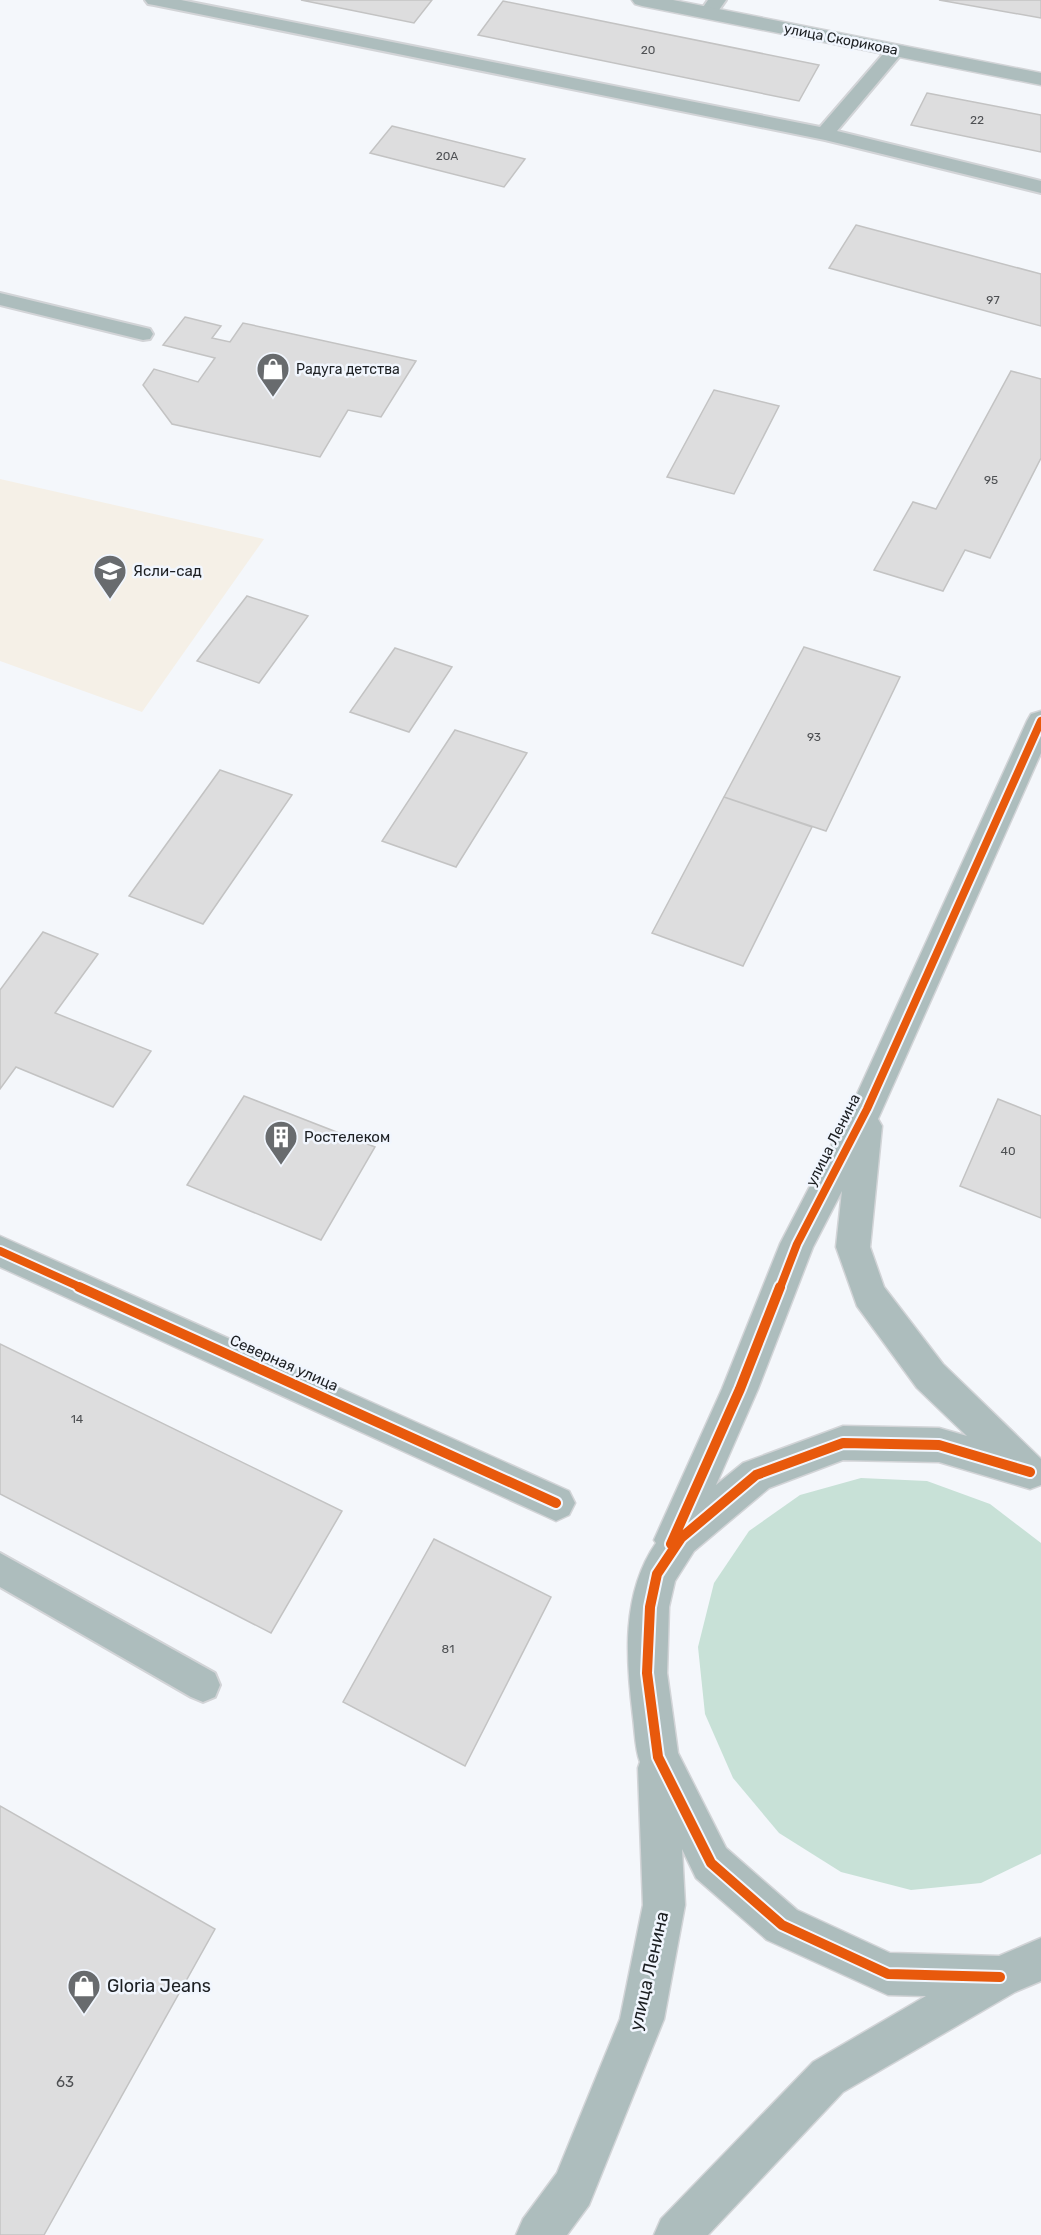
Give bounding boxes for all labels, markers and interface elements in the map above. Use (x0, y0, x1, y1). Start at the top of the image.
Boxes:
street label: улица Скорикова (782, 20, 899, 59)
house number: 20 (641, 43, 655, 57)
house number: 22 (970, 113, 984, 127)
house number: 20А (436, 149, 458, 163)
house number: 97 (986, 293, 1000, 307)
shop icon: Радуга детства (255, 351, 291, 398)
place label: Радуга детства (296, 361, 400, 378)
house number: 95 (984, 473, 998, 487)
school or university icon: Ясли-сад (92, 553, 128, 600)
place label: Ясли-сад (133, 562, 202, 580)
house number: 93 (807, 730, 821, 744)
street label: улица Ленина (802, 1091, 864, 1189)
building icon: Ростелеком (263, 1119, 299, 1166)
place label: Ростелеком (304, 1128, 390, 1146)
house number: 40 (1000, 1144, 1016, 1158)
street label: Северная улица (227, 1331, 341, 1395)
house number: 14 (71, 1412, 84, 1426)
house number: 81 (442, 1642, 454, 1656)
street label: улица Ленина (625, 1909, 673, 2033)
shop icon: Gloria Jeans (66, 1968, 102, 2015)
place label: Gloria Jeans (107, 1975, 211, 1997)
house number: 63 (56, 2073, 74, 2091)

